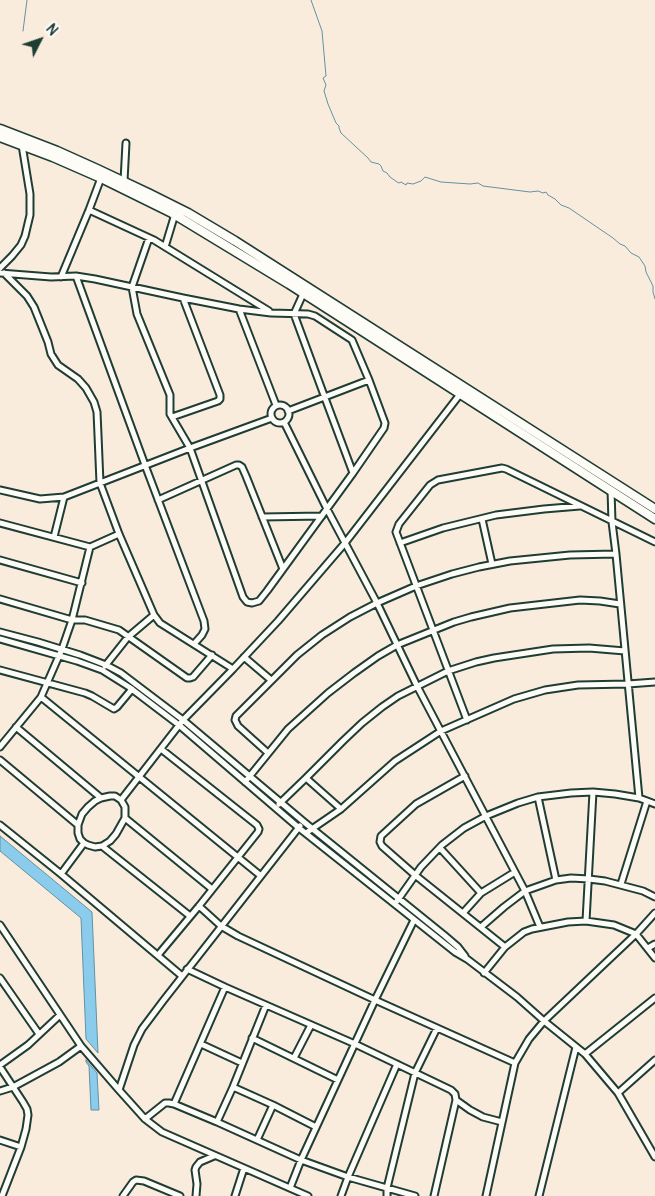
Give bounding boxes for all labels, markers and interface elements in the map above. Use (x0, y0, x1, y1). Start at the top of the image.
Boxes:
north arrow (15, 15, 65, 65)
text: N (42, 21, 61, 39)

